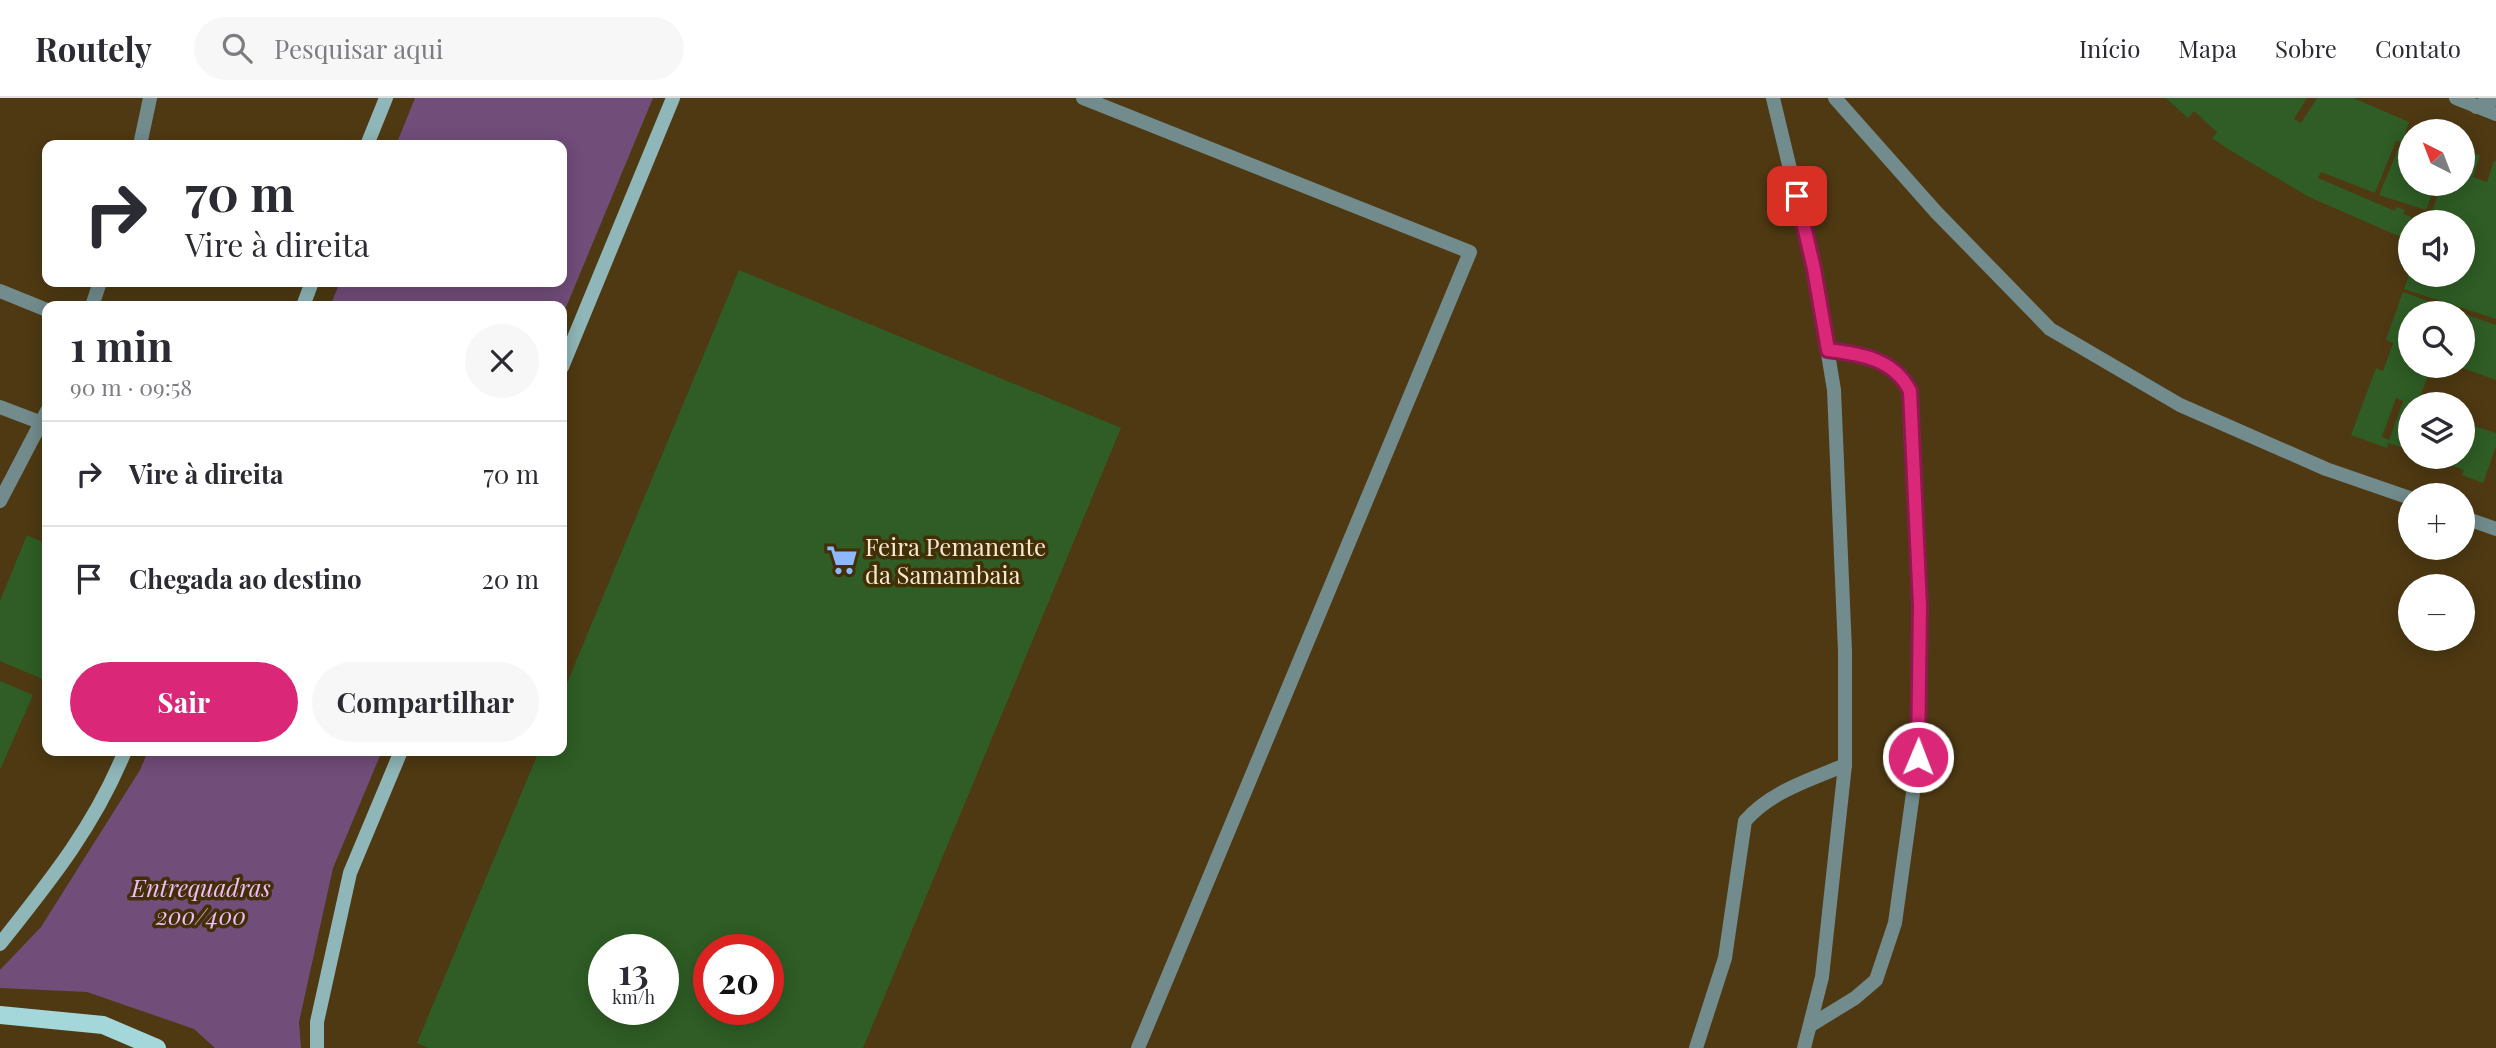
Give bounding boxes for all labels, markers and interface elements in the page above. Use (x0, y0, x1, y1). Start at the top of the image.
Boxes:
search box (194, 17, 684, 80)
text: Routely (35, 26, 152, 70)
icon: search (218, 29, 256, 67)
text: Pesquisar aqui (274, 31, 443, 66)
text: Início (2079, 32, 2140, 64)
text: Mapa (2178, 32, 2237, 64)
text: Sobre (2275, 32, 2337, 64)
text: Contato (2375, 32, 2461, 64)
north arrow (2398, 119, 2474, 196)
map controls (2398, 119, 2475, 651)
text: 70 m (185, 159, 295, 224)
pin (1767, 166, 1827, 226)
icon: right (70, 168, 161, 259)
icon: arrive (1778, 177, 1816, 215)
button: sound (2398, 210, 2475, 287)
text: Vire à direita (185, 222, 369, 265)
button: search (2398, 301, 2475, 378)
text: 1 min (70, 317, 173, 373)
button: close (465, 324, 539, 398)
text: 90 m · 09:58 (70, 371, 192, 402)
button: layers (2398, 392, 2475, 469)
icon: right (70, 455, 108, 493)
text: Vire à direita (129, 456, 284, 491)
text: 70 m (483, 456, 539, 491)
button: + (2398, 483, 2475, 560)
place label: Feira Pemanente da Samambaia (865, 530, 1046, 590)
supermarket icon: Feira Pemanente da Samambaia (825, 543, 859, 577)
icon: arrive (70, 560, 108, 598)
text: Chegada ao destino (129, 561, 362, 596)
text: 20 m (481, 561, 539, 596)
button: − (2398, 574, 2475, 651)
button: Sair (70, 662, 298, 742)
button: Compartilhar (312, 662, 539, 742)
position arrow (1881, 720, 1955, 794)
park label: Entrequadras 200/400 (130, 871, 271, 931)
speed limit sign: 20 (693, 934, 784, 1025)
text: 13 (618, 947, 649, 994)
text: km/h (612, 985, 655, 1009)

